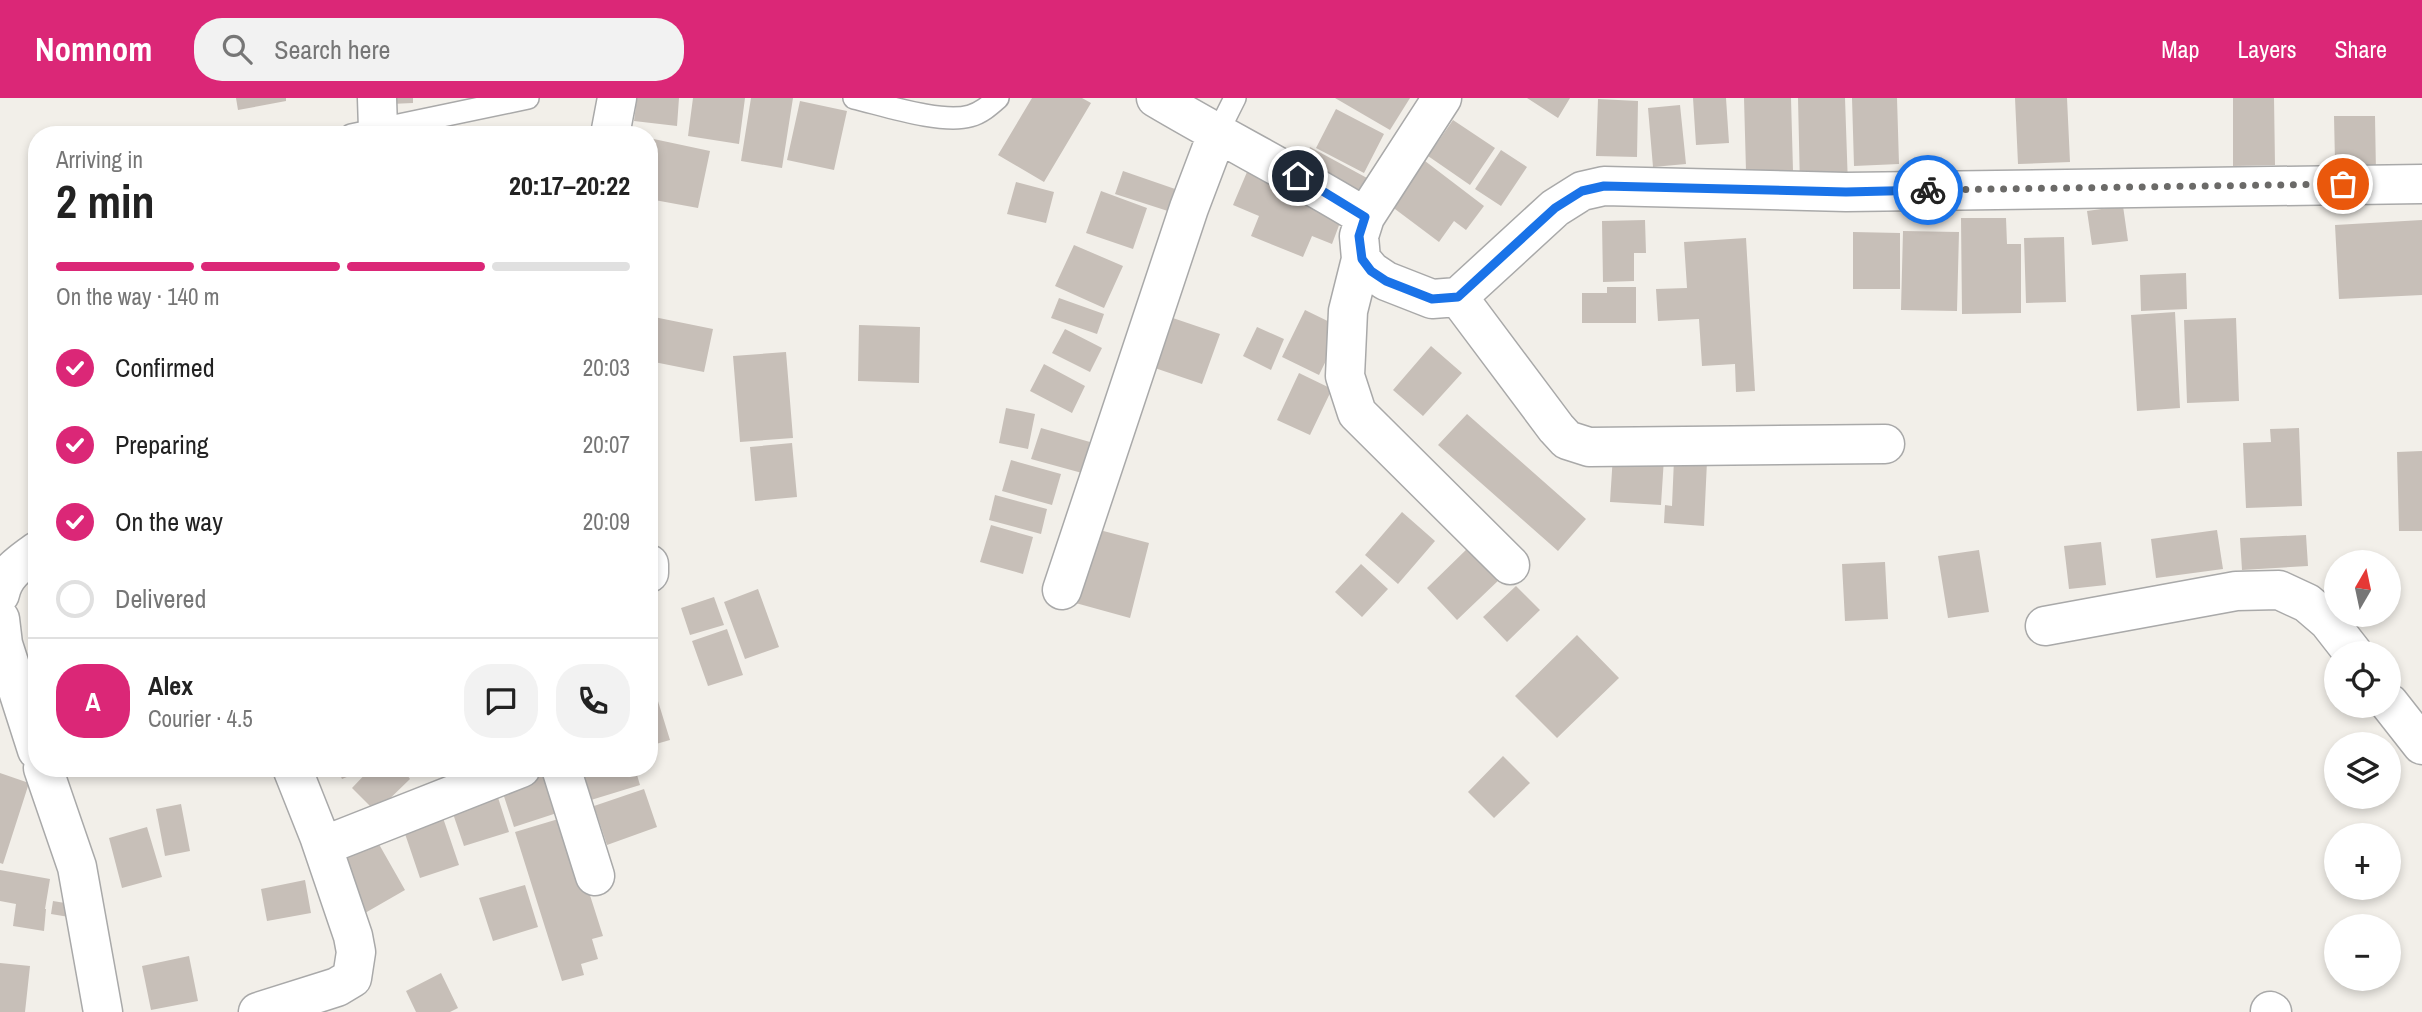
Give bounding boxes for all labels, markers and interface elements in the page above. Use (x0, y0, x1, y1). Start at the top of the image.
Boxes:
search box (194, 18, 684, 81)
text: Nomnom (35, 27, 152, 71)
icon: search (218, 30, 256, 68)
text: Search here (274, 32, 390, 67)
text: Map (2161, 33, 2199, 65)
text: Layers (2237, 33, 2296, 65)
text: Share (2334, 33, 2387, 65)
text: Arriving in (56, 144, 143, 175)
pin (1268, 146, 1328, 206)
pin (2313, 154, 2373, 214)
courier (1893, 155, 1963, 225)
icon: home (1279, 157, 1317, 195)
icon: bag (2324, 165, 2362, 203)
text: 20:17–20:22 (509, 168, 630, 203)
text: 2 min (56, 170, 155, 232)
icon: bike (1909, 171, 1947, 209)
text: On the way · 140 m (56, 281, 220, 312)
icon: check (56, 349, 94, 387)
text: Confirmed (115, 350, 215, 385)
text: 20:03 (583, 352, 630, 383)
icon: check (56, 426, 94, 464)
text: Preparing (115, 427, 209, 462)
text: 20:07 (583, 429, 630, 460)
icon: check (56, 503, 94, 541)
text: On the way (115, 504, 223, 539)
text: 20:09 (583, 506, 630, 537)
north arrow (2324, 550, 2401, 626)
map controls (2324, 550, 2401, 991)
text: Delivered (115, 581, 206, 616)
button: locate (2324, 641, 2401, 718)
button: chat (464, 664, 538, 738)
button: phone (556, 664, 630, 738)
text: Alex (148, 668, 193, 703)
text: A (85, 684, 101, 719)
text: Courier · 4.5 (148, 703, 253, 734)
button: layers (2324, 732, 2401, 809)
button: + (2324, 823, 2401, 900)
button: − (2324, 914, 2401, 991)

